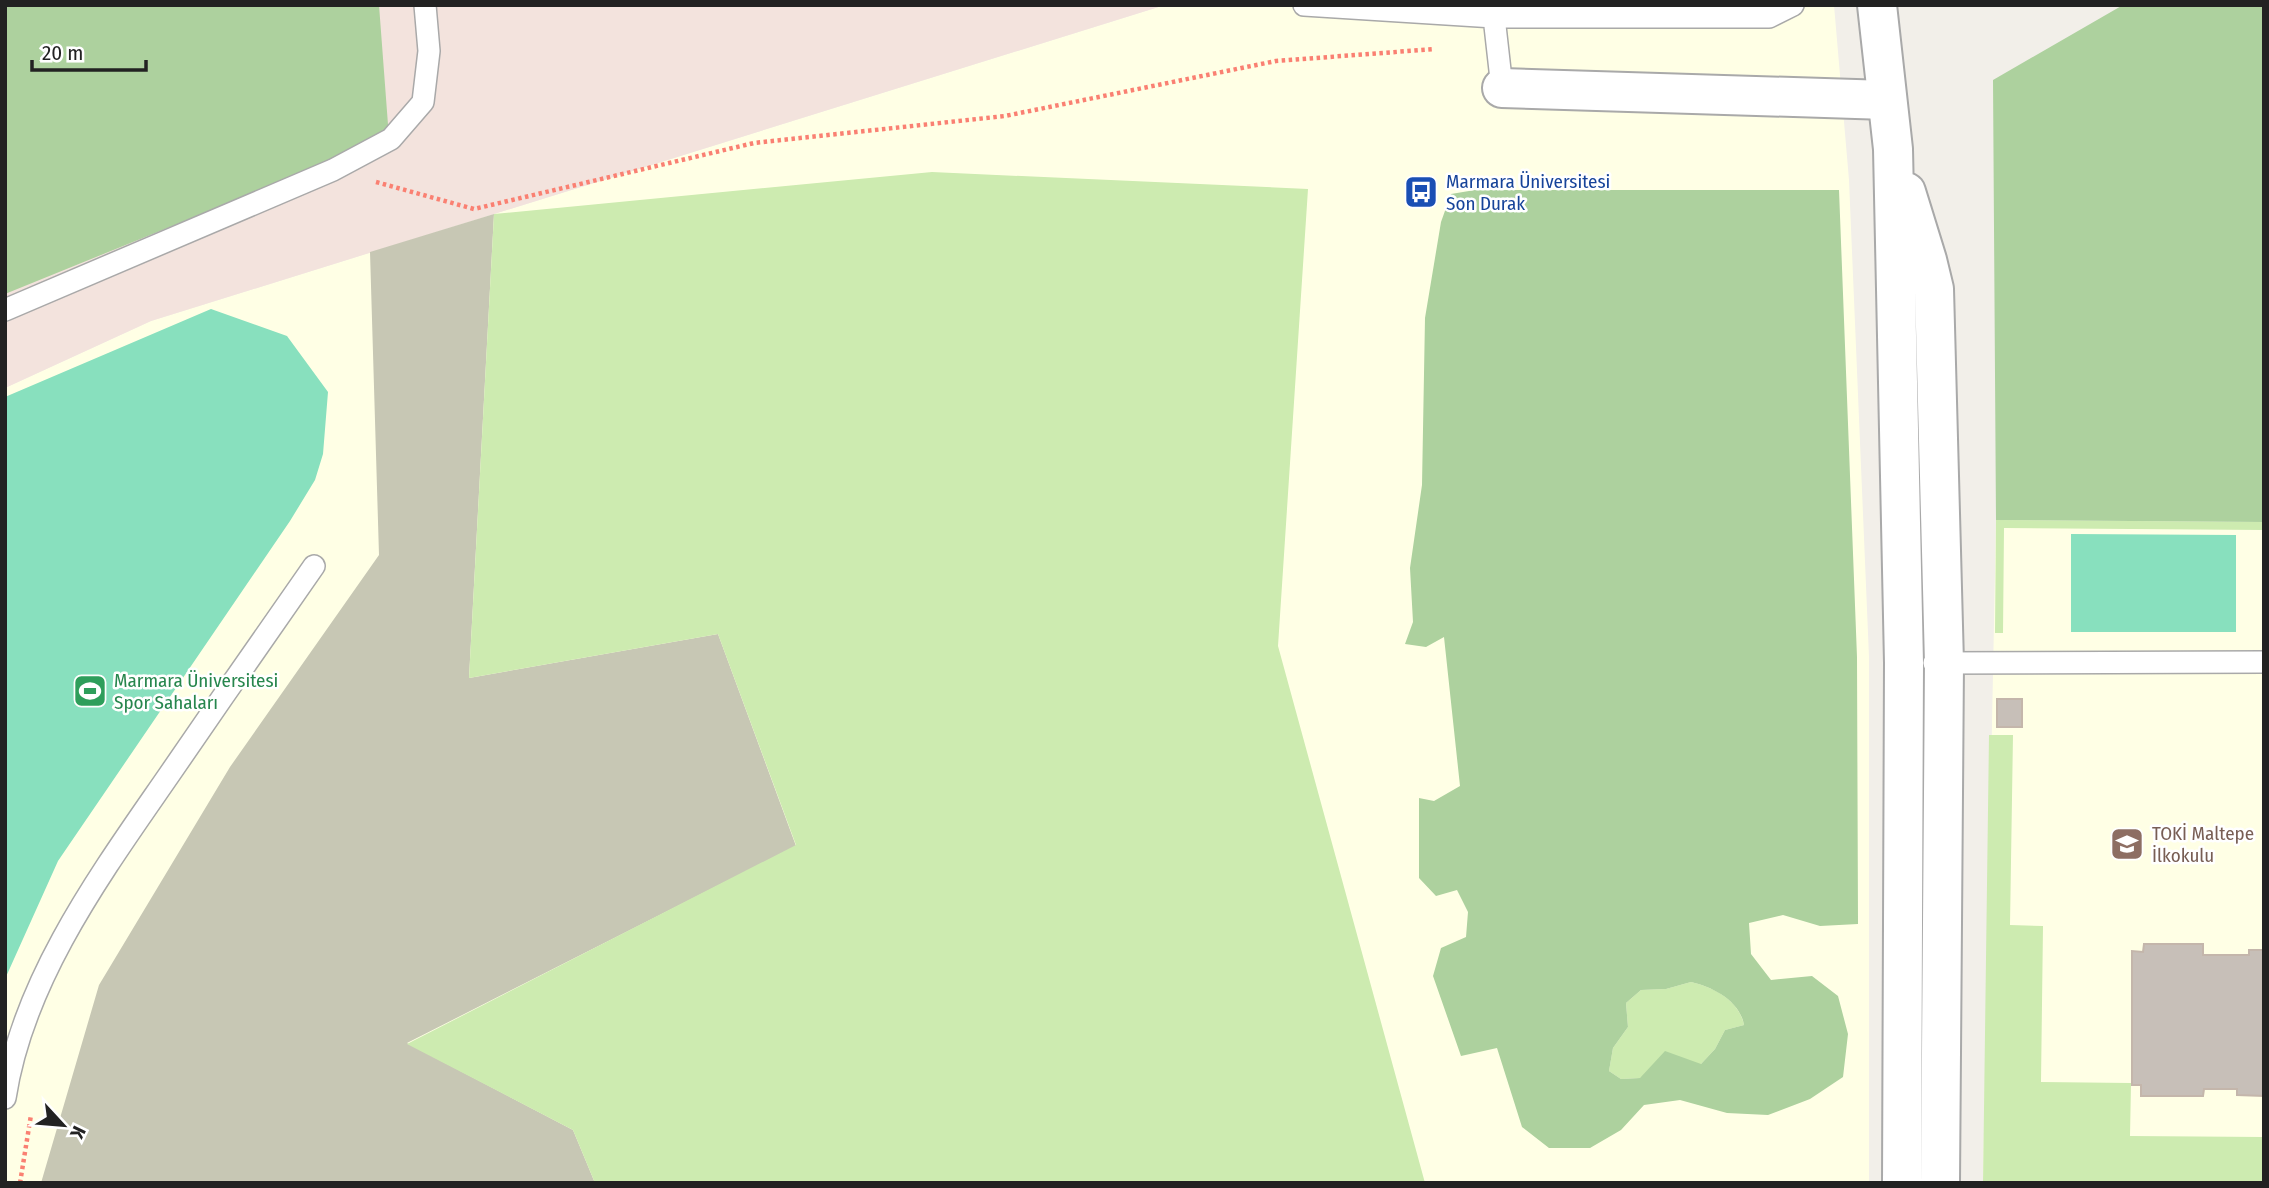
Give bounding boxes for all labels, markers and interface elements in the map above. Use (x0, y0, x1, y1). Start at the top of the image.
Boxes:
scale bar (32, 28, 145, 72)
text: 20 m (42, 40, 83, 66)
place label: Marmara Üniversitesi Son Durak (1446, 170, 1610, 215)
bus stop icon: Marmara Üniversitesi Son Durak (1402, 173, 1440, 211)
place label: Marmara Üniversitesi Spor Sahaları (114, 669, 278, 714)
sports icon: Marmara Üniversitesi Spor Sahaları (71, 672, 109, 710)
place label: TOKİ Maltepe İlkokulu (2152, 822, 2254, 867)
school or university icon: TOKİ Maltepe İlkokulu (2108, 825, 2146, 863)
north arrow (28, 1090, 98, 1160)
text: K (65, 1122, 91, 1143)

